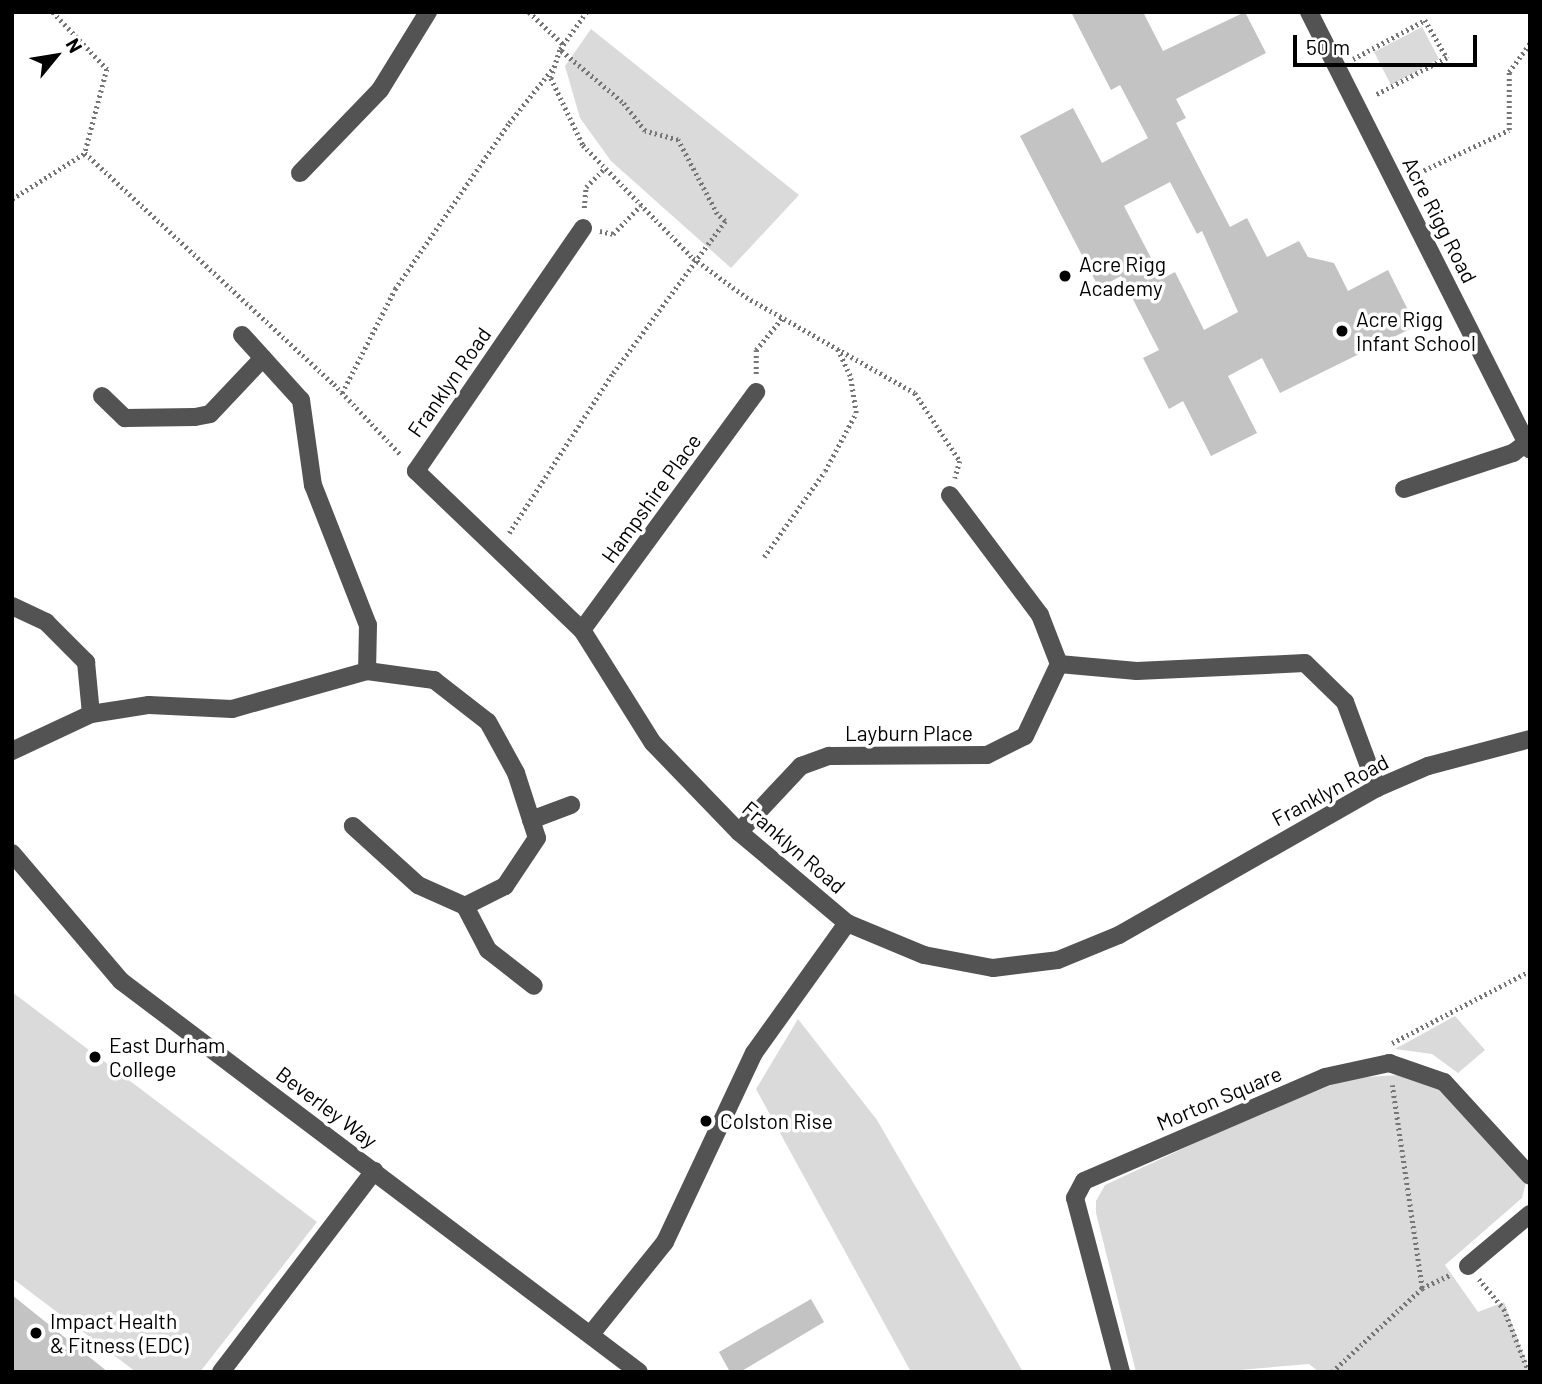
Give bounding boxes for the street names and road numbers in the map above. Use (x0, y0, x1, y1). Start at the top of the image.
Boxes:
street label: Acre Rigg Road (1398, 153, 1482, 287)
street label: Franklyn Road (402, 322, 496, 442)
street label: Hampshire Place (596, 429, 706, 567)
street label: Layburn Place (845, 720, 973, 746)
street label: Franklyn Road (1267, 749, 1393, 831)
street label: Franklyn Road (737, 795, 851, 899)
street label: Morton Square (1153, 1060, 1285, 1136)
street label: Beverley Way (272, 1061, 382, 1153)

